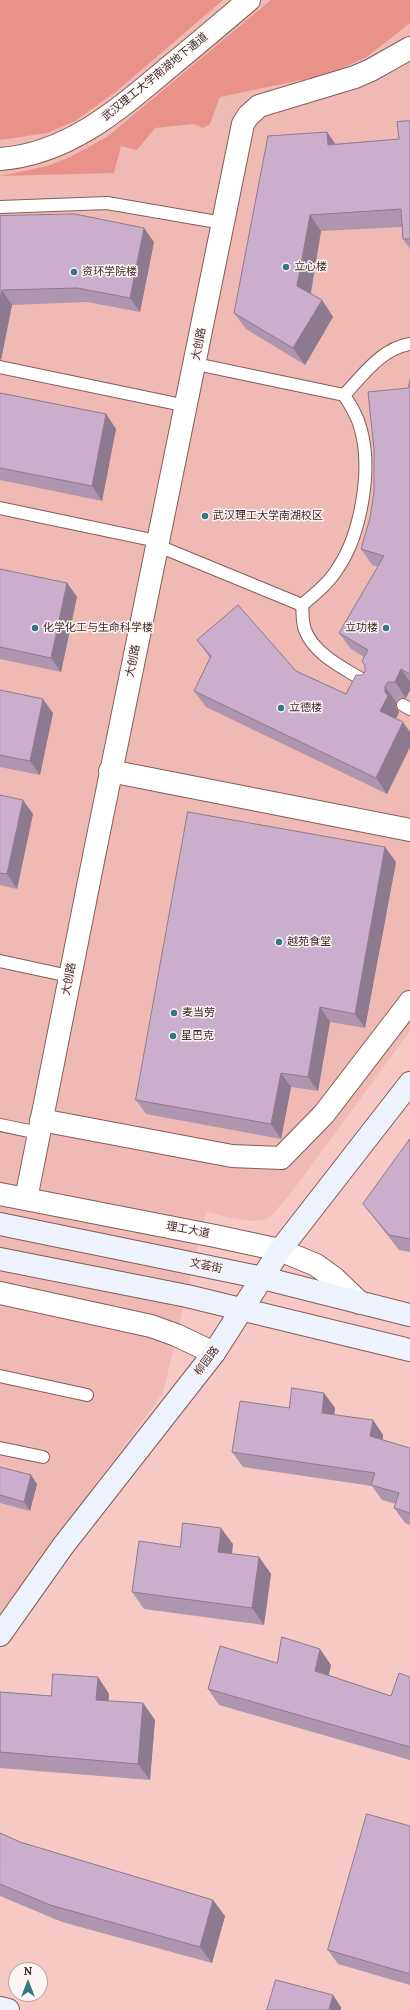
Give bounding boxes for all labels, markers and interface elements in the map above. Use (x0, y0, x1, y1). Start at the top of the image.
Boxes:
street label: 武汉理工大学南湖地下通道 (100, 30, 210, 124)
place label: 立心楼 (294, 260, 327, 274)
marker: 立心楼 (281, 262, 291, 272)
place label: 资环学院楼 (82, 265, 137, 279)
marker: 资环学院楼 (69, 267, 79, 277)
street label: 大创路 (189, 327, 209, 361)
place label: 武汉理工大学南湖校区 (213, 509, 323, 523)
marker: 武汉理工大学南湖校区 (200, 511, 210, 521)
place label: 化学化工与生命科学楼 (43, 621, 153, 635)
place label: 立功楼 (345, 621, 378, 635)
marker: 化学化工与生命科学楼 (30, 623, 40, 633)
marker: 立功楼 (381, 623, 391, 633)
street label: 大创路 (123, 643, 143, 679)
place label: 立德楼 (289, 701, 322, 715)
marker: 立德楼 (276, 703, 286, 713)
place label: 越苑食堂 (287, 935, 331, 949)
marker: 越苑食堂 (274, 937, 284, 947)
street label: 大创路 (59, 962, 79, 996)
place label: 麦当劳 (182, 1006, 215, 1020)
marker: 麦当劳 (169, 1008, 179, 1018)
place label: 星巴克 (181, 1029, 214, 1043)
marker: 星巴克 (168, 1031, 178, 1041)
street label: 理工大道 (165, 1219, 211, 1241)
street label: 文荟街 (188, 1256, 224, 1276)
street label: 柳园路 (192, 1344, 222, 1378)
north arrow (8, 1962, 48, 2002)
text: N (24, 1964, 32, 1978)

